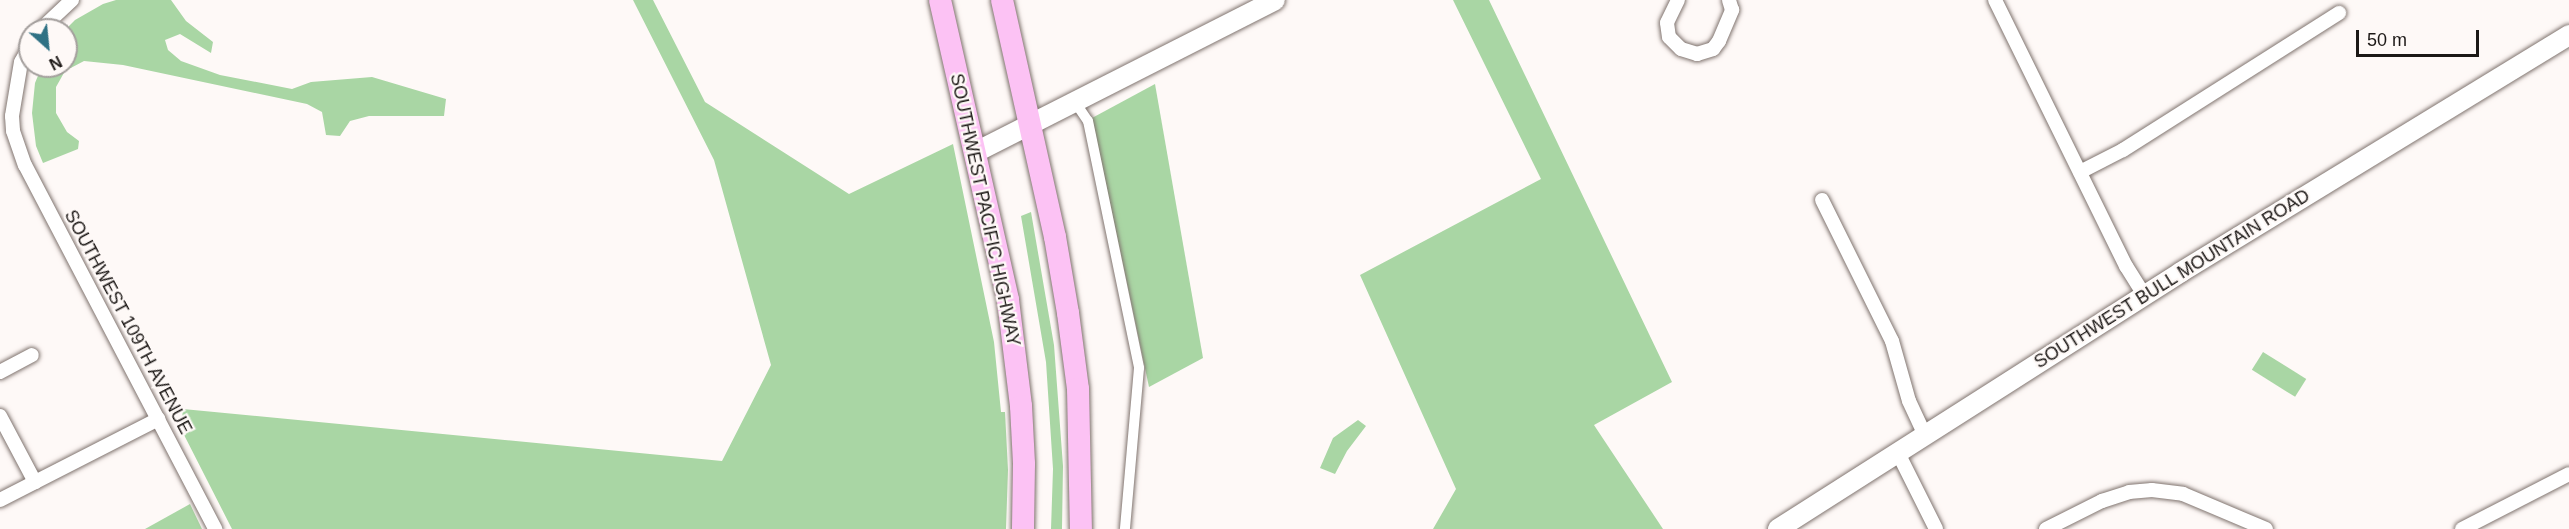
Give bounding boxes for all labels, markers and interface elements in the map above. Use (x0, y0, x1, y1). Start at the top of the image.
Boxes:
north arrow (18, 18, 78, 78)
scale bar (2359, 18, 2482, 56)
text: 50 m (2367, 30, 2407, 50)
text: N (46, 53, 65, 73)
street label: SOUTHWEST PACIFIC HIGHWAY (945, 71, 1025, 349)
street label: SOUTHWEST BULL MOUNTAIN ROAD (2030, 185, 2314, 373)
street label: SOUTHWEST 109TH AVENUE (59, 206, 197, 438)

